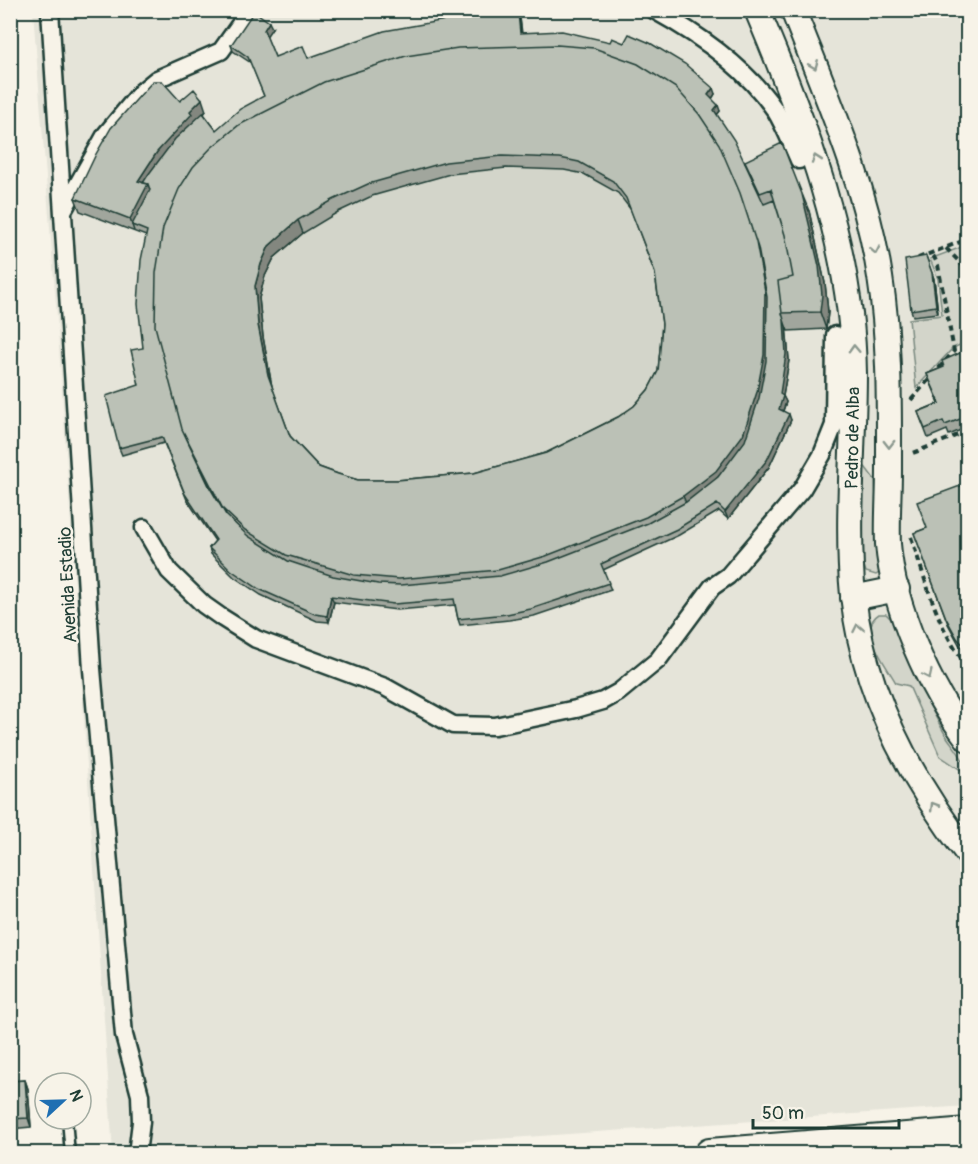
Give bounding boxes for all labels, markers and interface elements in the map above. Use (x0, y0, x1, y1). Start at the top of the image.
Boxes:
one-way arrow (807, 59, 820, 70)
one-way arrow (810, 154, 823, 165)
one-way arrow (868, 244, 881, 254)
one-way arrow (848, 345, 860, 354)
street label: Pedro de Alba (841, 387, 865, 489)
one-way arrow (883, 439, 895, 448)
street label: Avenida Estadio (53, 526, 83, 644)
one-way arrow (852, 623, 865, 633)
one-way arrow (920, 668, 932, 679)
one-way arrow (929, 802, 941, 812)
north arrow (33, 1071, 93, 1131)
text: N (65, 1087, 87, 1105)
scale bar (753, 1092, 898, 1130)
text: 50 m (762, 1102, 804, 1125)

